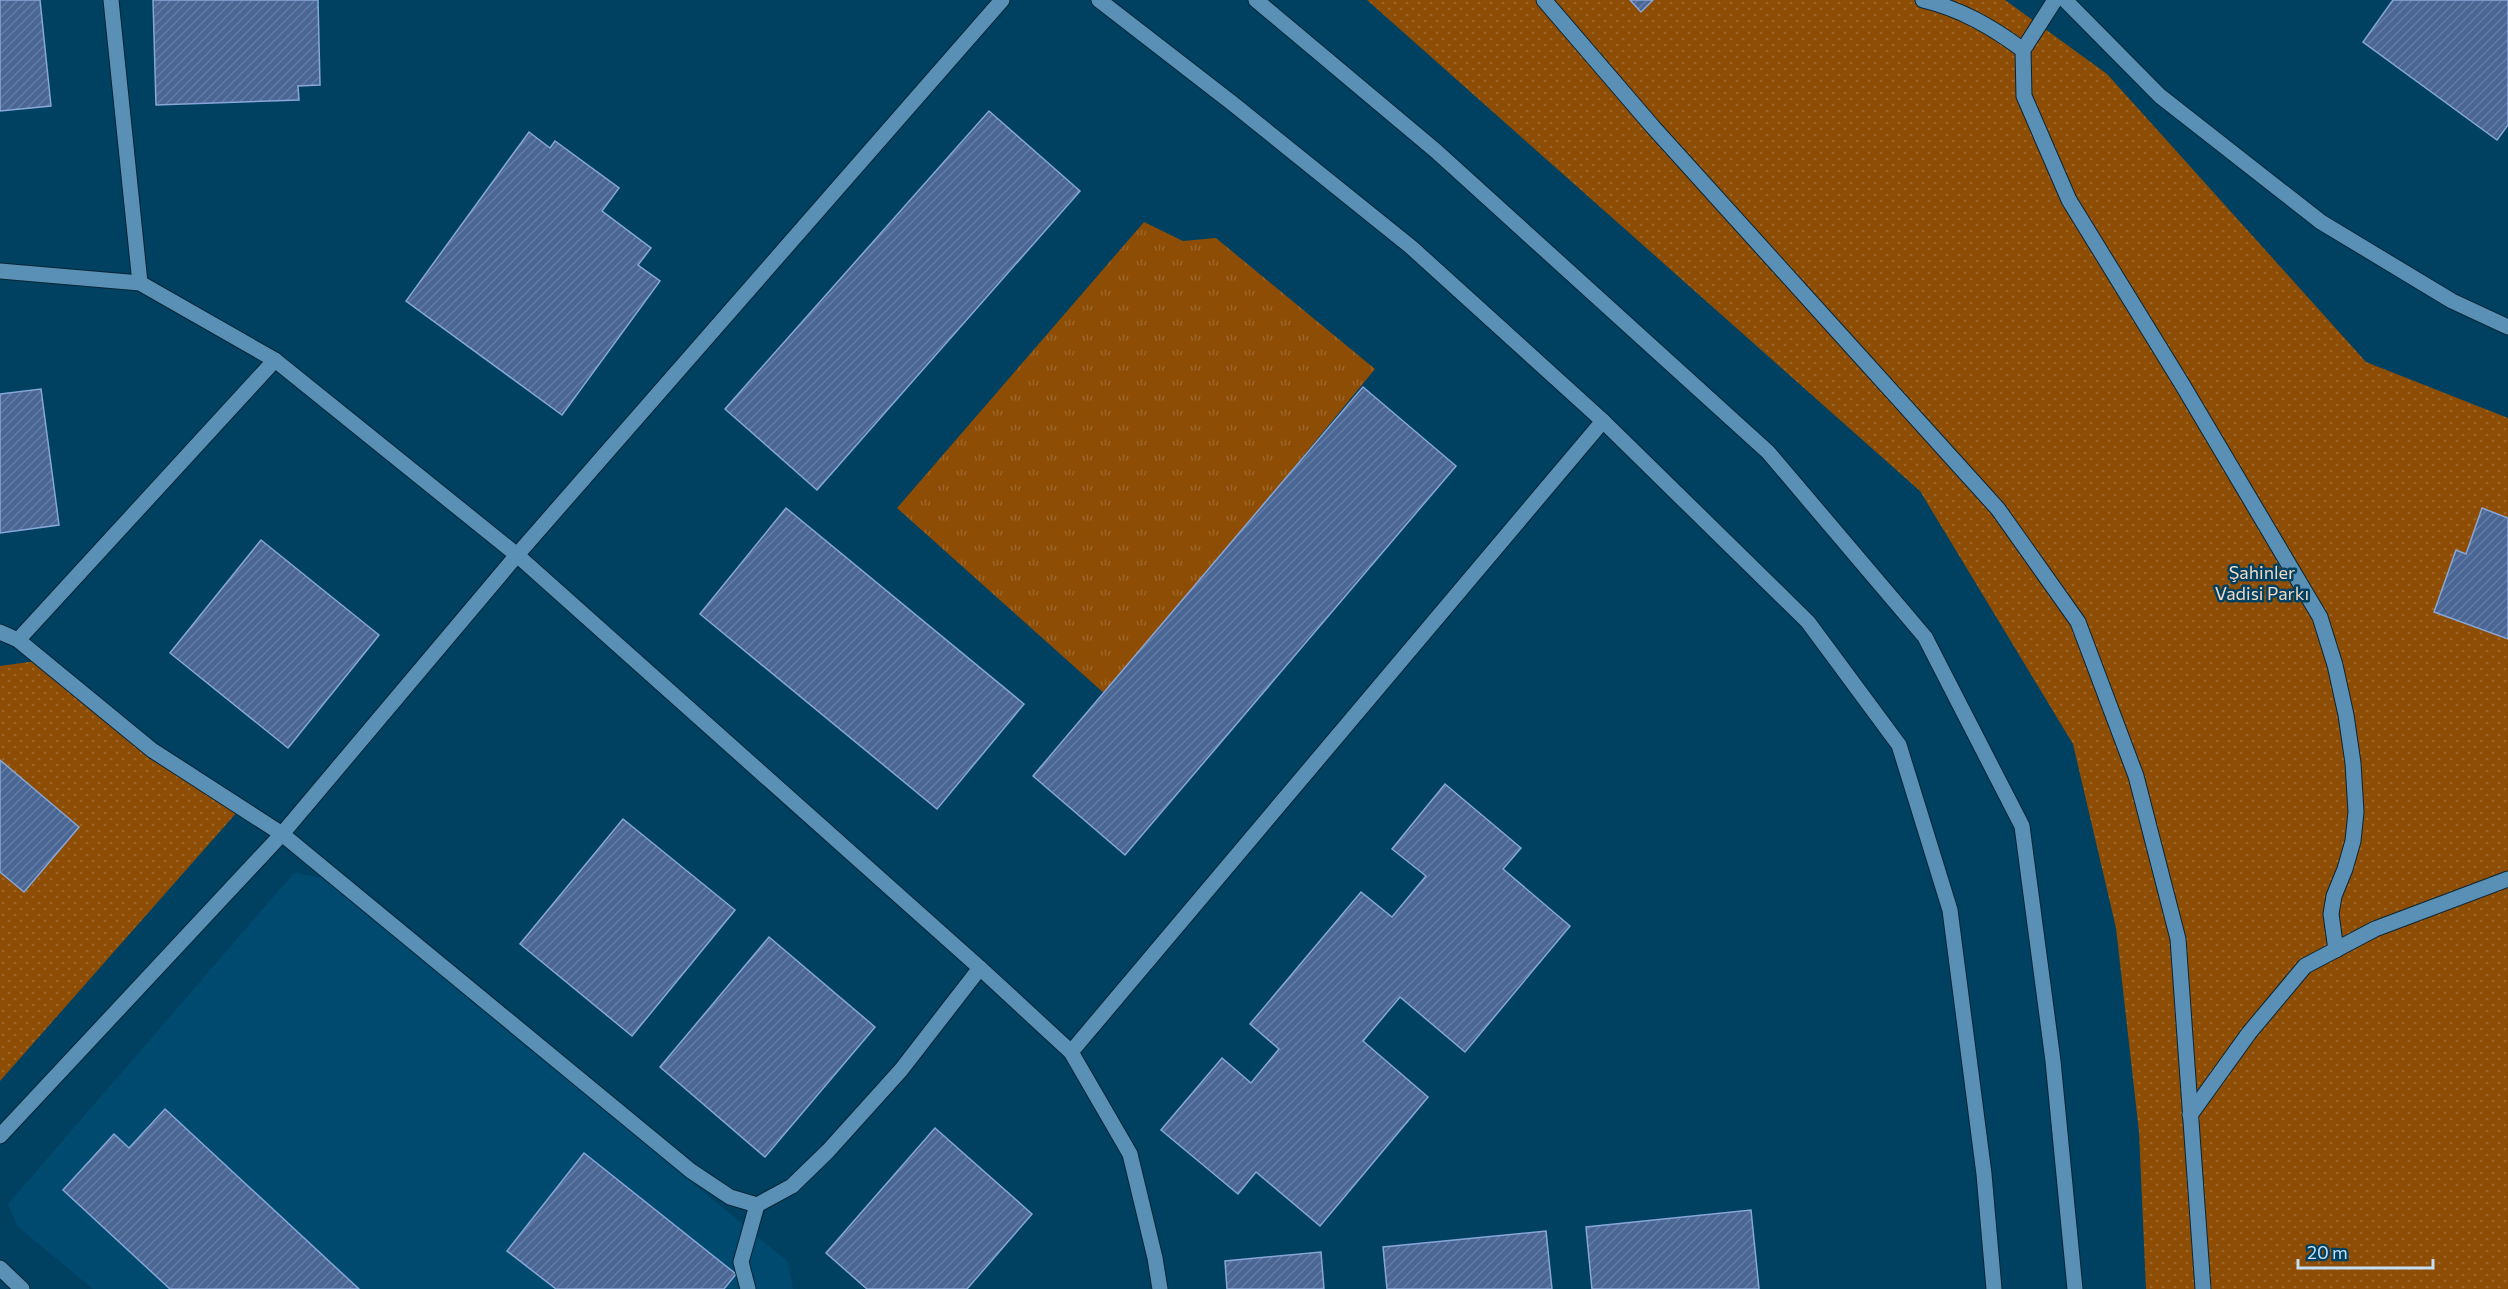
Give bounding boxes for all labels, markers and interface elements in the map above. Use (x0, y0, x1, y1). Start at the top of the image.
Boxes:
park label: Şahinler Vadisi Parkı (2215, 561, 2309, 604)
scale bar (2298, 1232, 2433, 1270)
text: 20 m (2307, 1241, 2348, 1263)

